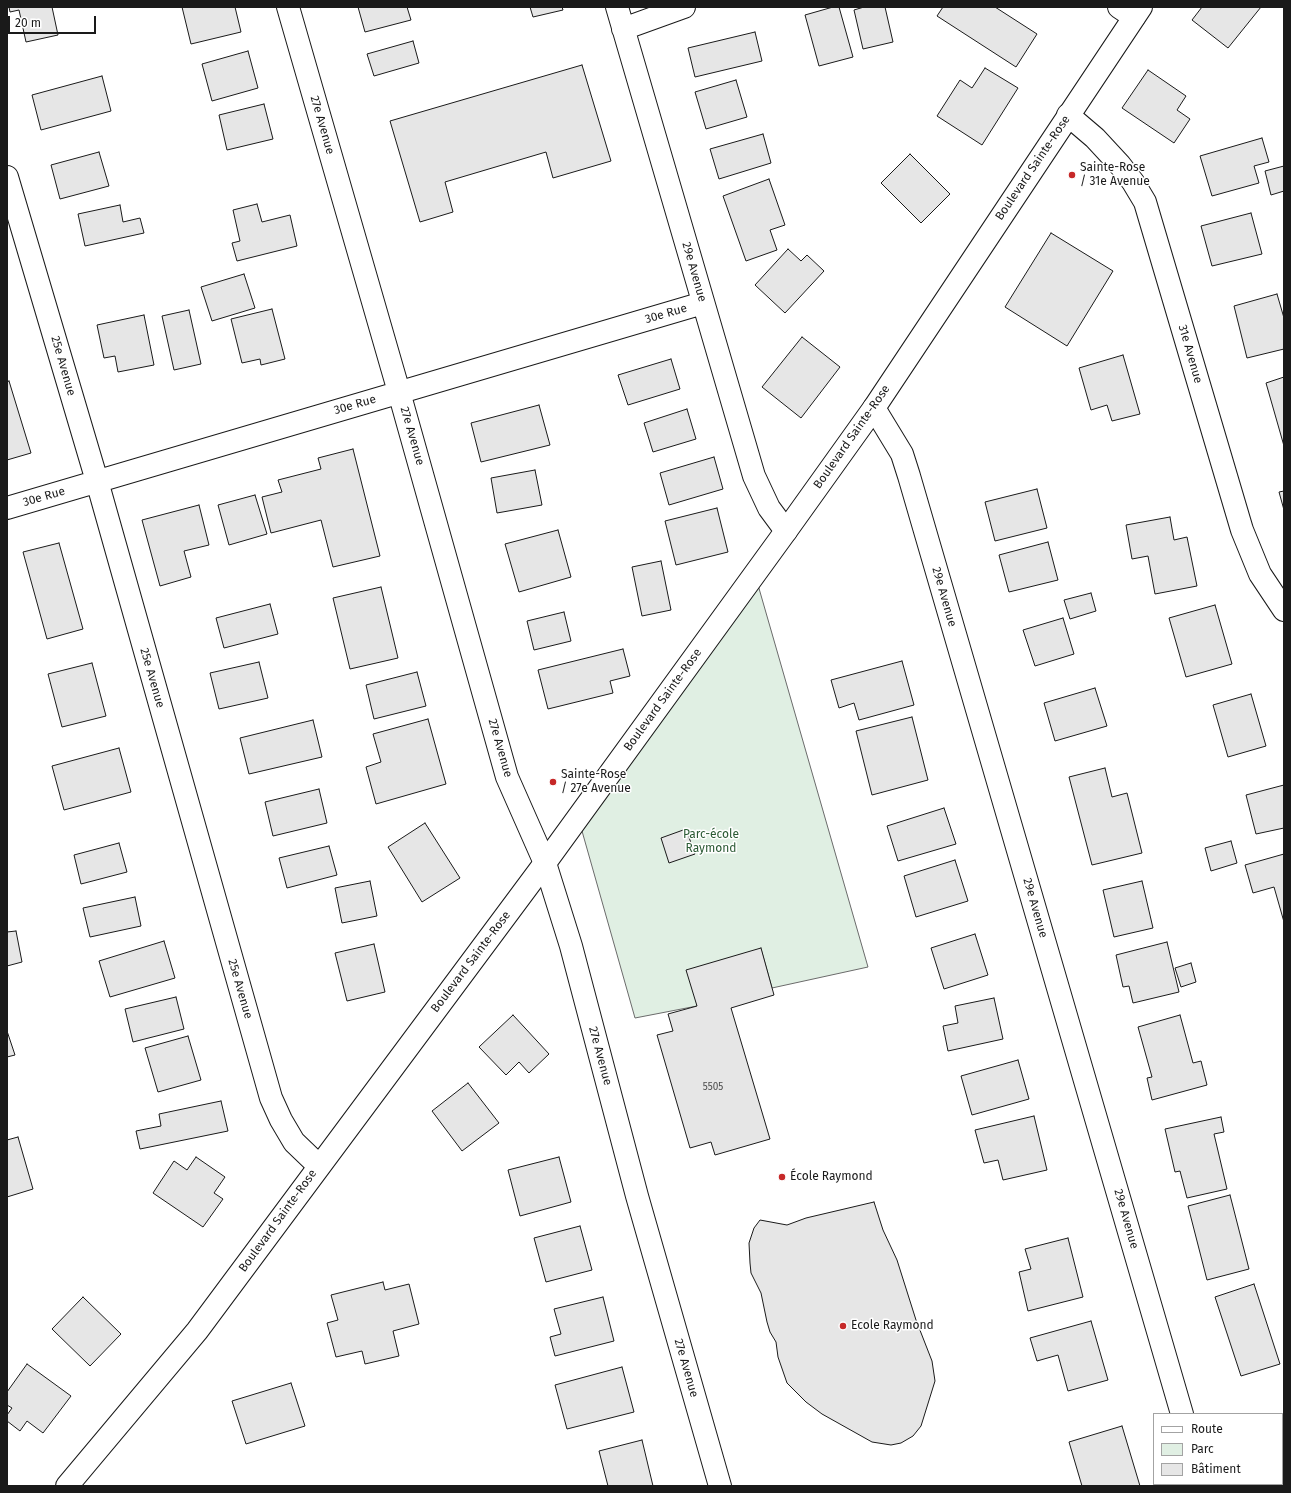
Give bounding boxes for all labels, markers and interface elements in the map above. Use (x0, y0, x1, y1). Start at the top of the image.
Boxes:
scale bar (10, 8, 98, 34)
text: 20 m (15, 16, 41, 30)
street label: 27e Avenue (307, 94, 337, 156)
street label: Boulevard Sainte-Rose (993, 113, 1073, 223)
place label: Sainte-Rose / 31e Avenue (1080, 161, 1150, 189)
marker: Sainte-Rose / 31e Avenue (1067, 170, 1077, 180)
street label: 29e Avenue (679, 240, 709, 304)
street label: 30e Rue (643, 301, 689, 327)
street label: 31e Avenue (1175, 323, 1205, 385)
street label: 25e Avenue (48, 334, 78, 398)
street label: Boulevard Sainte-Rose (811, 382, 893, 492)
street label: 30e Rue (332, 392, 378, 418)
street label: 27e Avenue (397, 405, 427, 467)
street label: 30e Rue (21, 484, 67, 510)
street label: 29e Avenue (929, 565, 959, 629)
street label: 25e Avenue (137, 646, 167, 710)
street label: Boulevard Sainte-Rose (621, 646, 705, 754)
street label: 27e Avenue (485, 717, 515, 779)
place label: Sainte-Rose / 27e Avenue (561, 768, 631, 796)
marker: Sainte-Rose / 27e Avenue (548, 777, 558, 787)
park label: Parc-école Raymond (683, 828, 739, 856)
street label: 29e Avenue (1020, 876, 1050, 940)
street label: Boulevard Sainte-Rose (428, 908, 514, 1016)
street label: 25e Avenue (225, 957, 255, 1021)
street label: 27e Avenue (585, 1025, 615, 1087)
house number: 5505 (703, 1081, 723, 1093)
street label: Boulevard Sainte-Rose (236, 1167, 320, 1275)
place label: École Raymond (790, 1170, 873, 1184)
marker: École Raymond (777, 1172, 787, 1182)
street label: 29e Avenue (1111, 1187, 1141, 1251)
place label: Ecole Raymond (851, 1319, 934, 1333)
marker: Ecole Raymond (838, 1321, 848, 1331)
street label: 27e Avenue (671, 1337, 701, 1399)
legend (1153, 1413, 1283, 1485)
text: Route (1191, 1422, 1223, 1436)
text: Parc (1191, 1442, 1214, 1456)
text: Bâtiment (1191, 1462, 1241, 1476)

